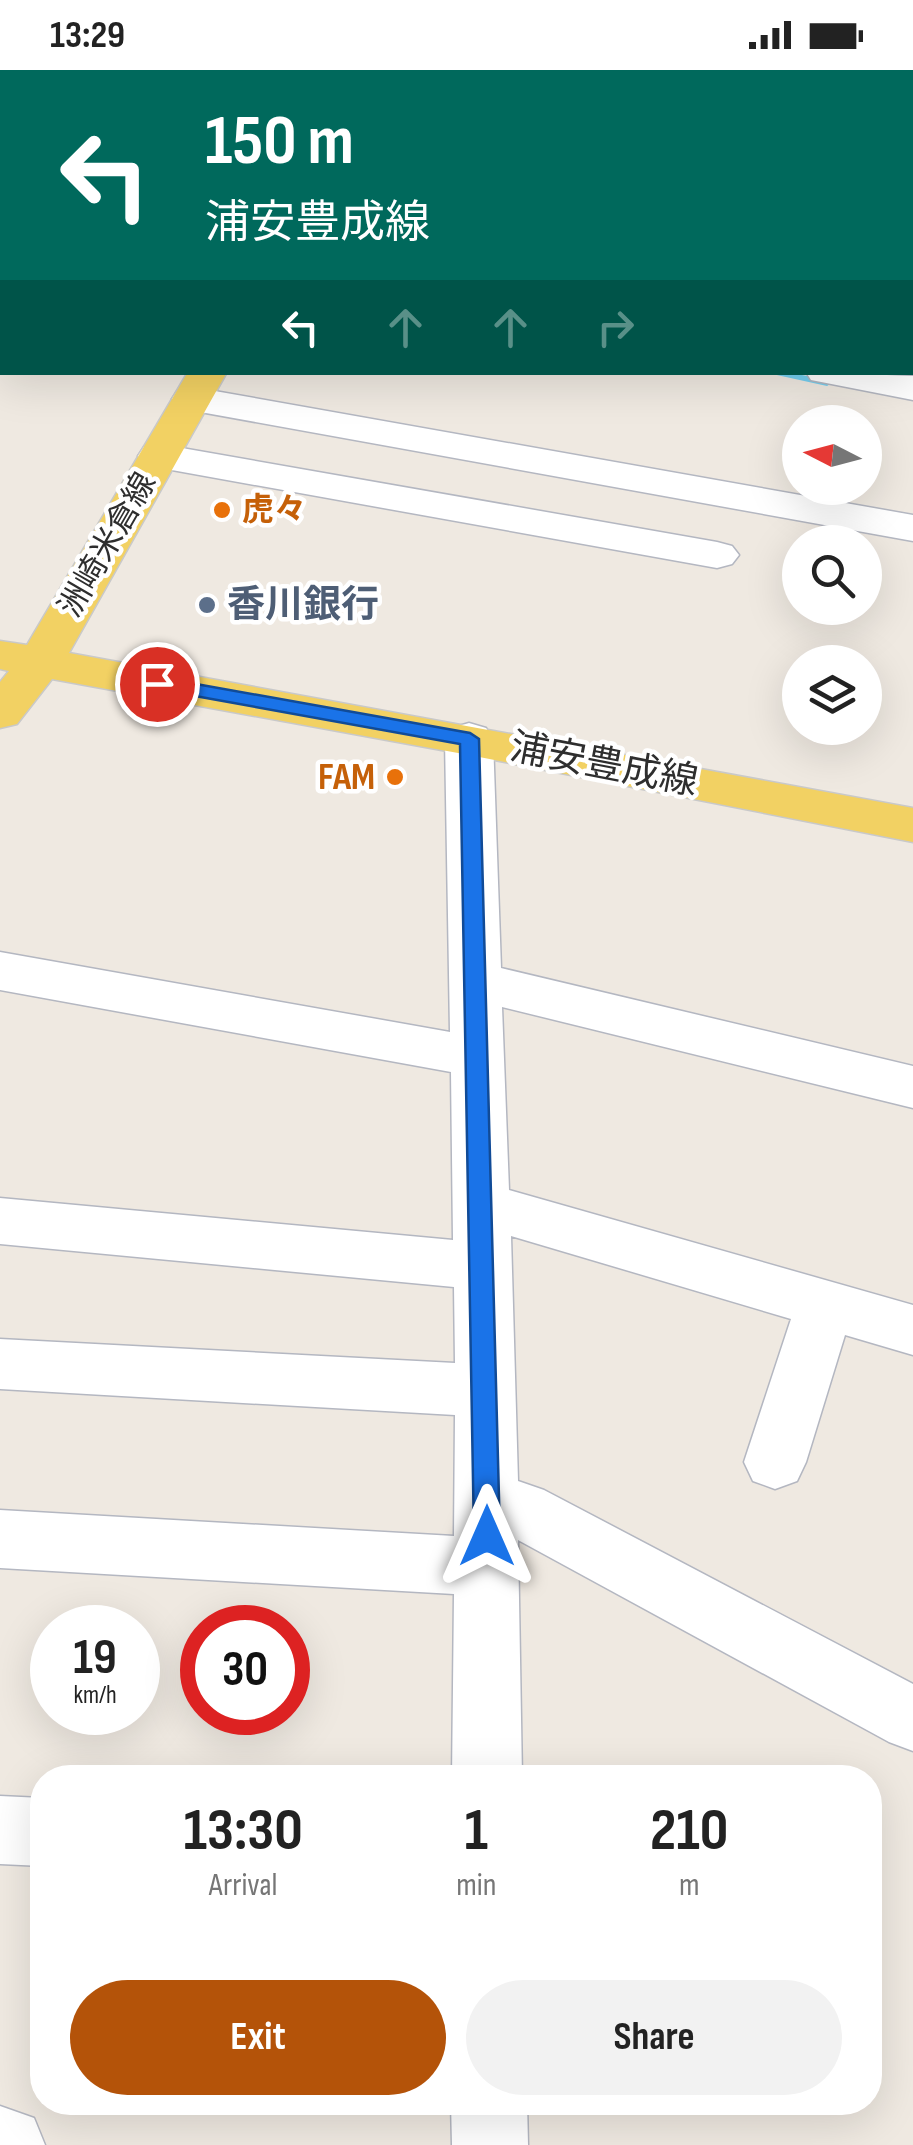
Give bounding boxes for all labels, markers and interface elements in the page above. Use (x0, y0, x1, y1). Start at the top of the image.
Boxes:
text: 13:29 (50, 13, 125, 58)
text: 150 m (205, 100, 354, 184)
icon: left (40, 110, 170, 240)
text: 浦安豊成線 (205, 196, 430, 251)
icon: left (273, 300, 328, 355)
icon: ahead (378, 300, 433, 355)
icon: ahead (483, 300, 538, 355)
icon: right (588, 300, 643, 355)
north arrow (782, 405, 882, 505)
map controls (782, 405, 882, 745)
street label: 洲崎米倉線 (51, 466, 165, 624)
place label: 虎々 (242, 491, 306, 530)
marker: 虎々 (211, 499, 233, 521)
button: search (782, 525, 882, 625)
place label: 香川銀行 (227, 583, 379, 628)
marker: 香川銀行 (196, 594, 218, 616)
pin (115, 642, 200, 727)
button: layers (782, 645, 882, 745)
icon: arrive (130, 657, 185, 712)
street label: 浦安豊成線 (506, 725, 702, 805)
place label: FAM (318, 755, 375, 800)
marker: FAM (384, 766, 406, 788)
position arrow (435, 1484, 539, 1588)
speed limit sign: 30 (180, 1605, 310, 1735)
text: 19 (73, 1628, 117, 1688)
text: km/h (73, 1680, 117, 1711)
text: 13:30 (184, 1795, 303, 1867)
text: 1 (465, 1795, 488, 1867)
text: 210 (650, 1795, 728, 1867)
text: Arrival (209, 1866, 278, 1905)
text: min (456, 1866, 496, 1905)
text: m (679, 1866, 699, 1905)
button: Exit (70, 1980, 446, 2095)
button: Share (466, 1980, 842, 2095)

